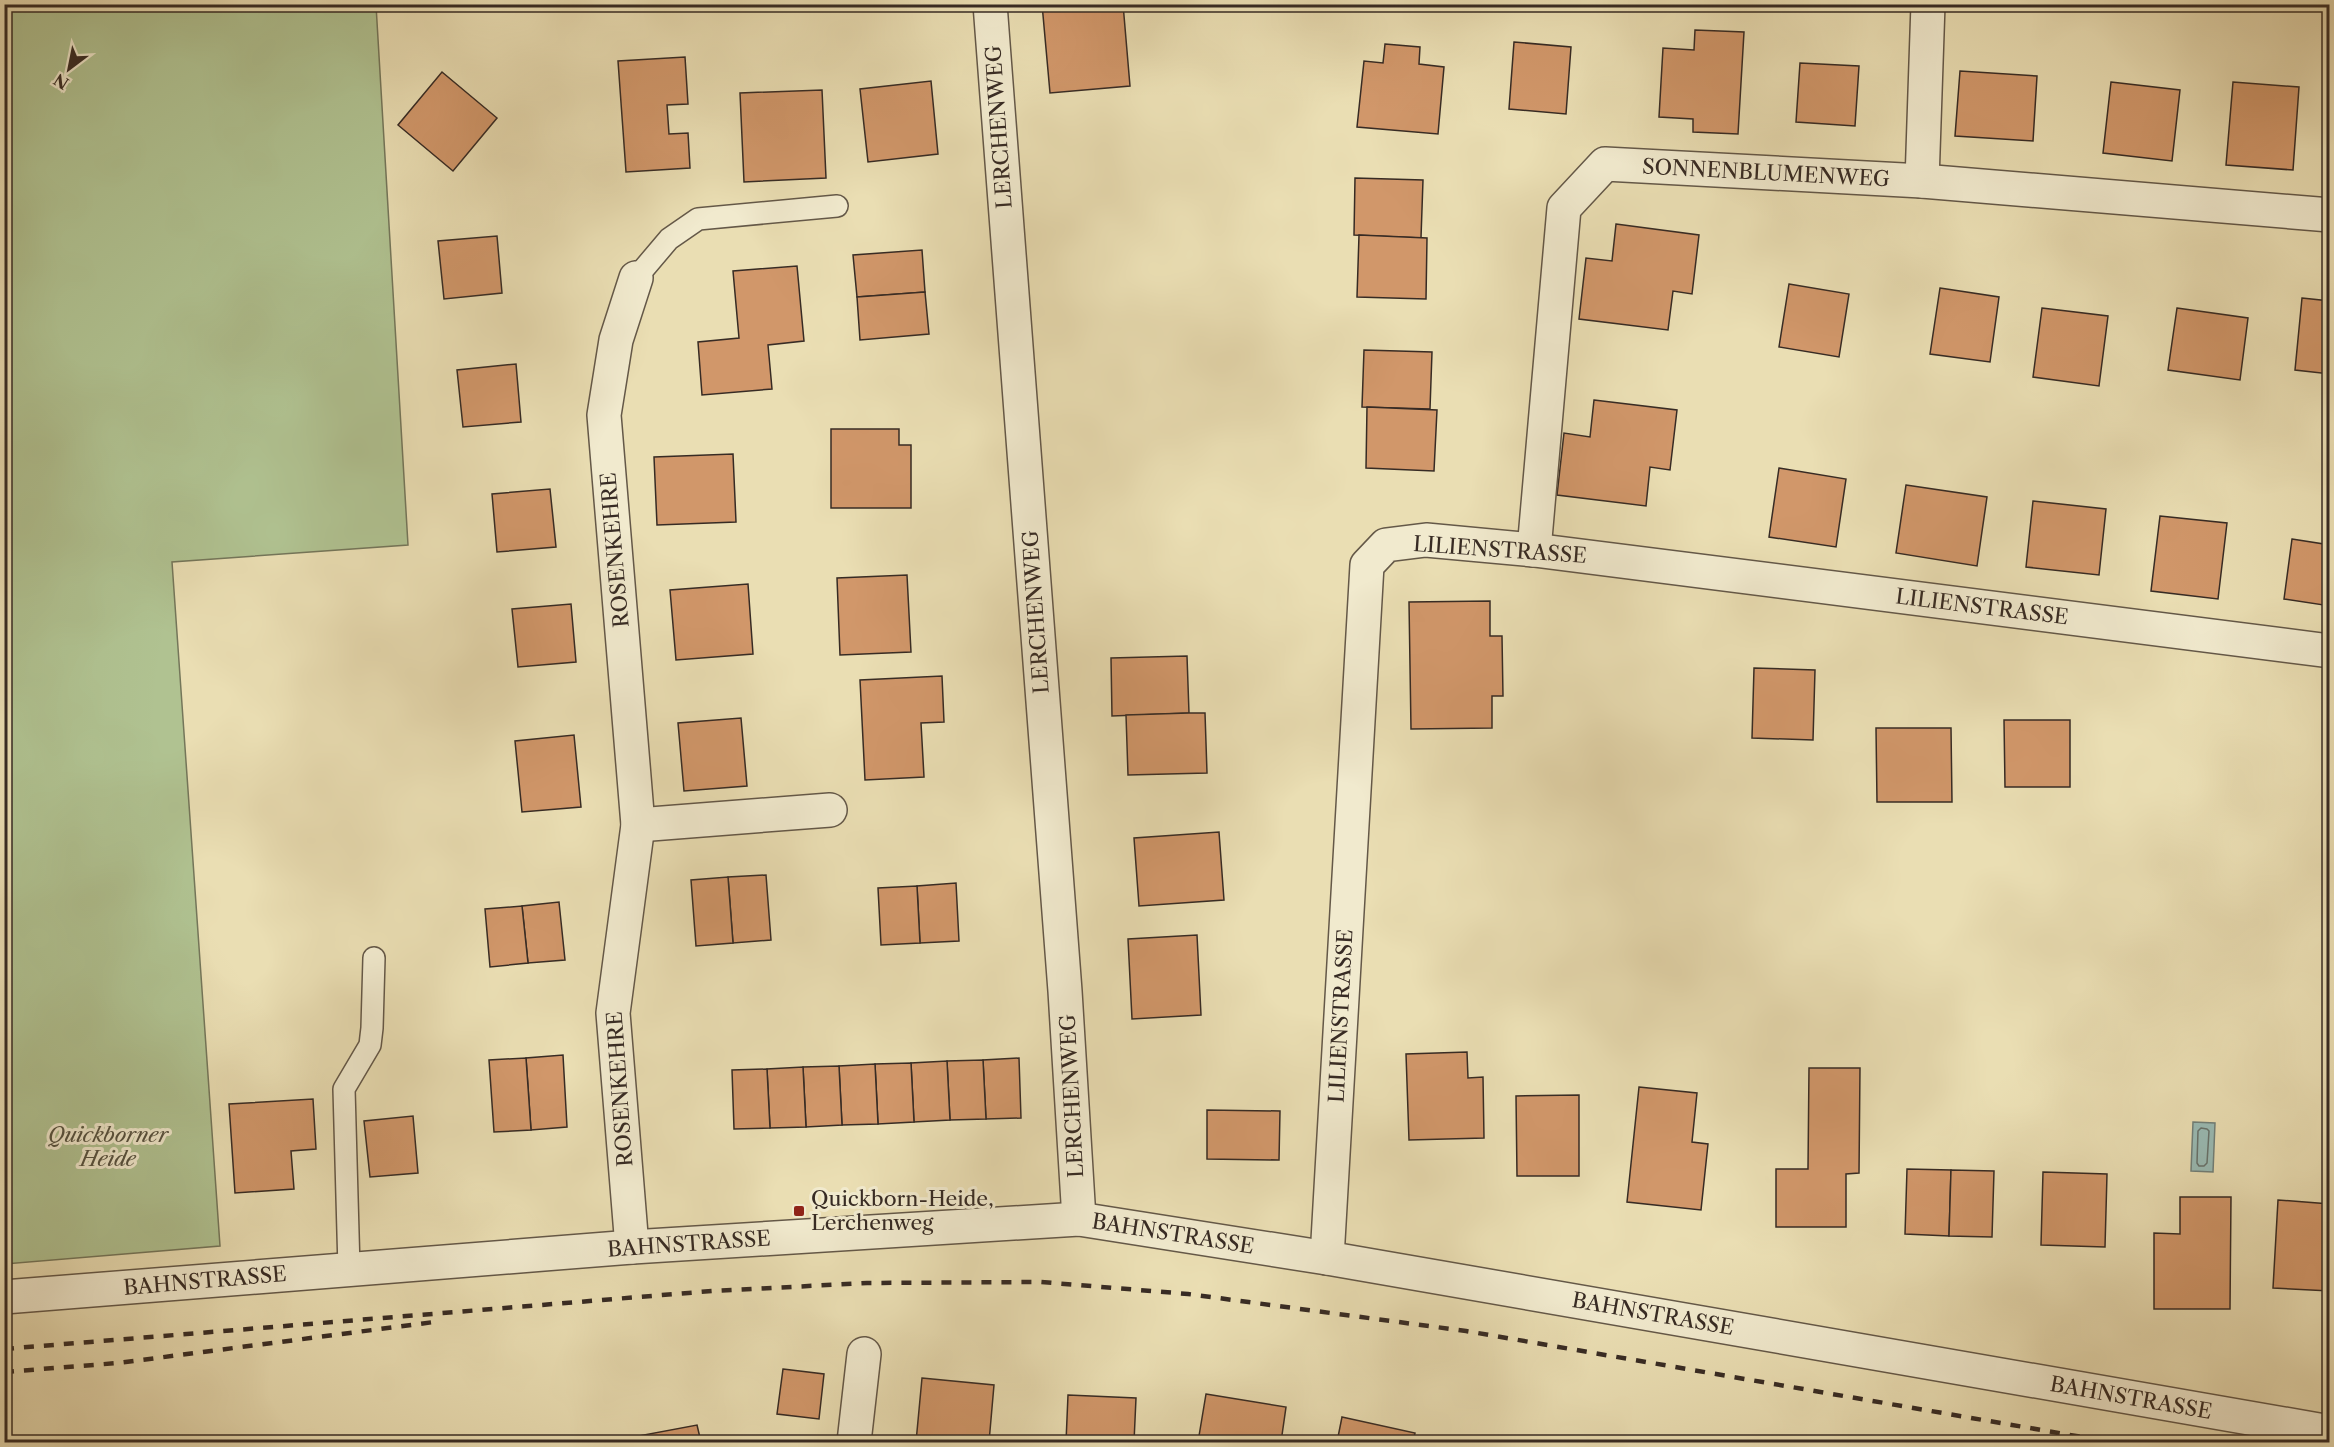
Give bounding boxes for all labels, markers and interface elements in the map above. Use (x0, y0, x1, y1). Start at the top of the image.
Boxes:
north arrow (39, 39, 99, 99)
street label: LERCHENWEG (980, 44, 1017, 210)
text: N (50, 70, 72, 94)
street label: SONNENBLUMENWEG (1642, 154, 1891, 191)
street label: ROSENKEHRE (595, 471, 634, 629)
street label: LERCHENWEG (1017, 529, 1054, 695)
street label: LILIENSTRASSE (1412, 531, 1588, 568)
street label: LILIENSTRASSE (1894, 583, 2070, 630)
street label: LILIENSTRASSE (1323, 928, 1358, 1104)
street label: ROSENKEHRE (602, 1011, 637, 1168)
street label: LERCHENWEG (1055, 1014, 1088, 1178)
park label: Quickborner Heide (48, 1122, 169, 1171)
place label: Quickborn-Heide, Lerchenweg (811, 1186, 994, 1235)
marker: Quickborn-Heide, Lerchenweg (792, 1204, 806, 1218)
street label: BAHNSTRASSE (1090, 1208, 1256, 1259)
street label: BAHNSTRASSE (606, 1225, 772, 1262)
street label: BAHNSTRASSE (122, 1261, 288, 1300)
street label: BAHNSTRASSE (1570, 1287, 1736, 1340)
street label: BAHNSTRASSE (2048, 1371, 2214, 1424)

